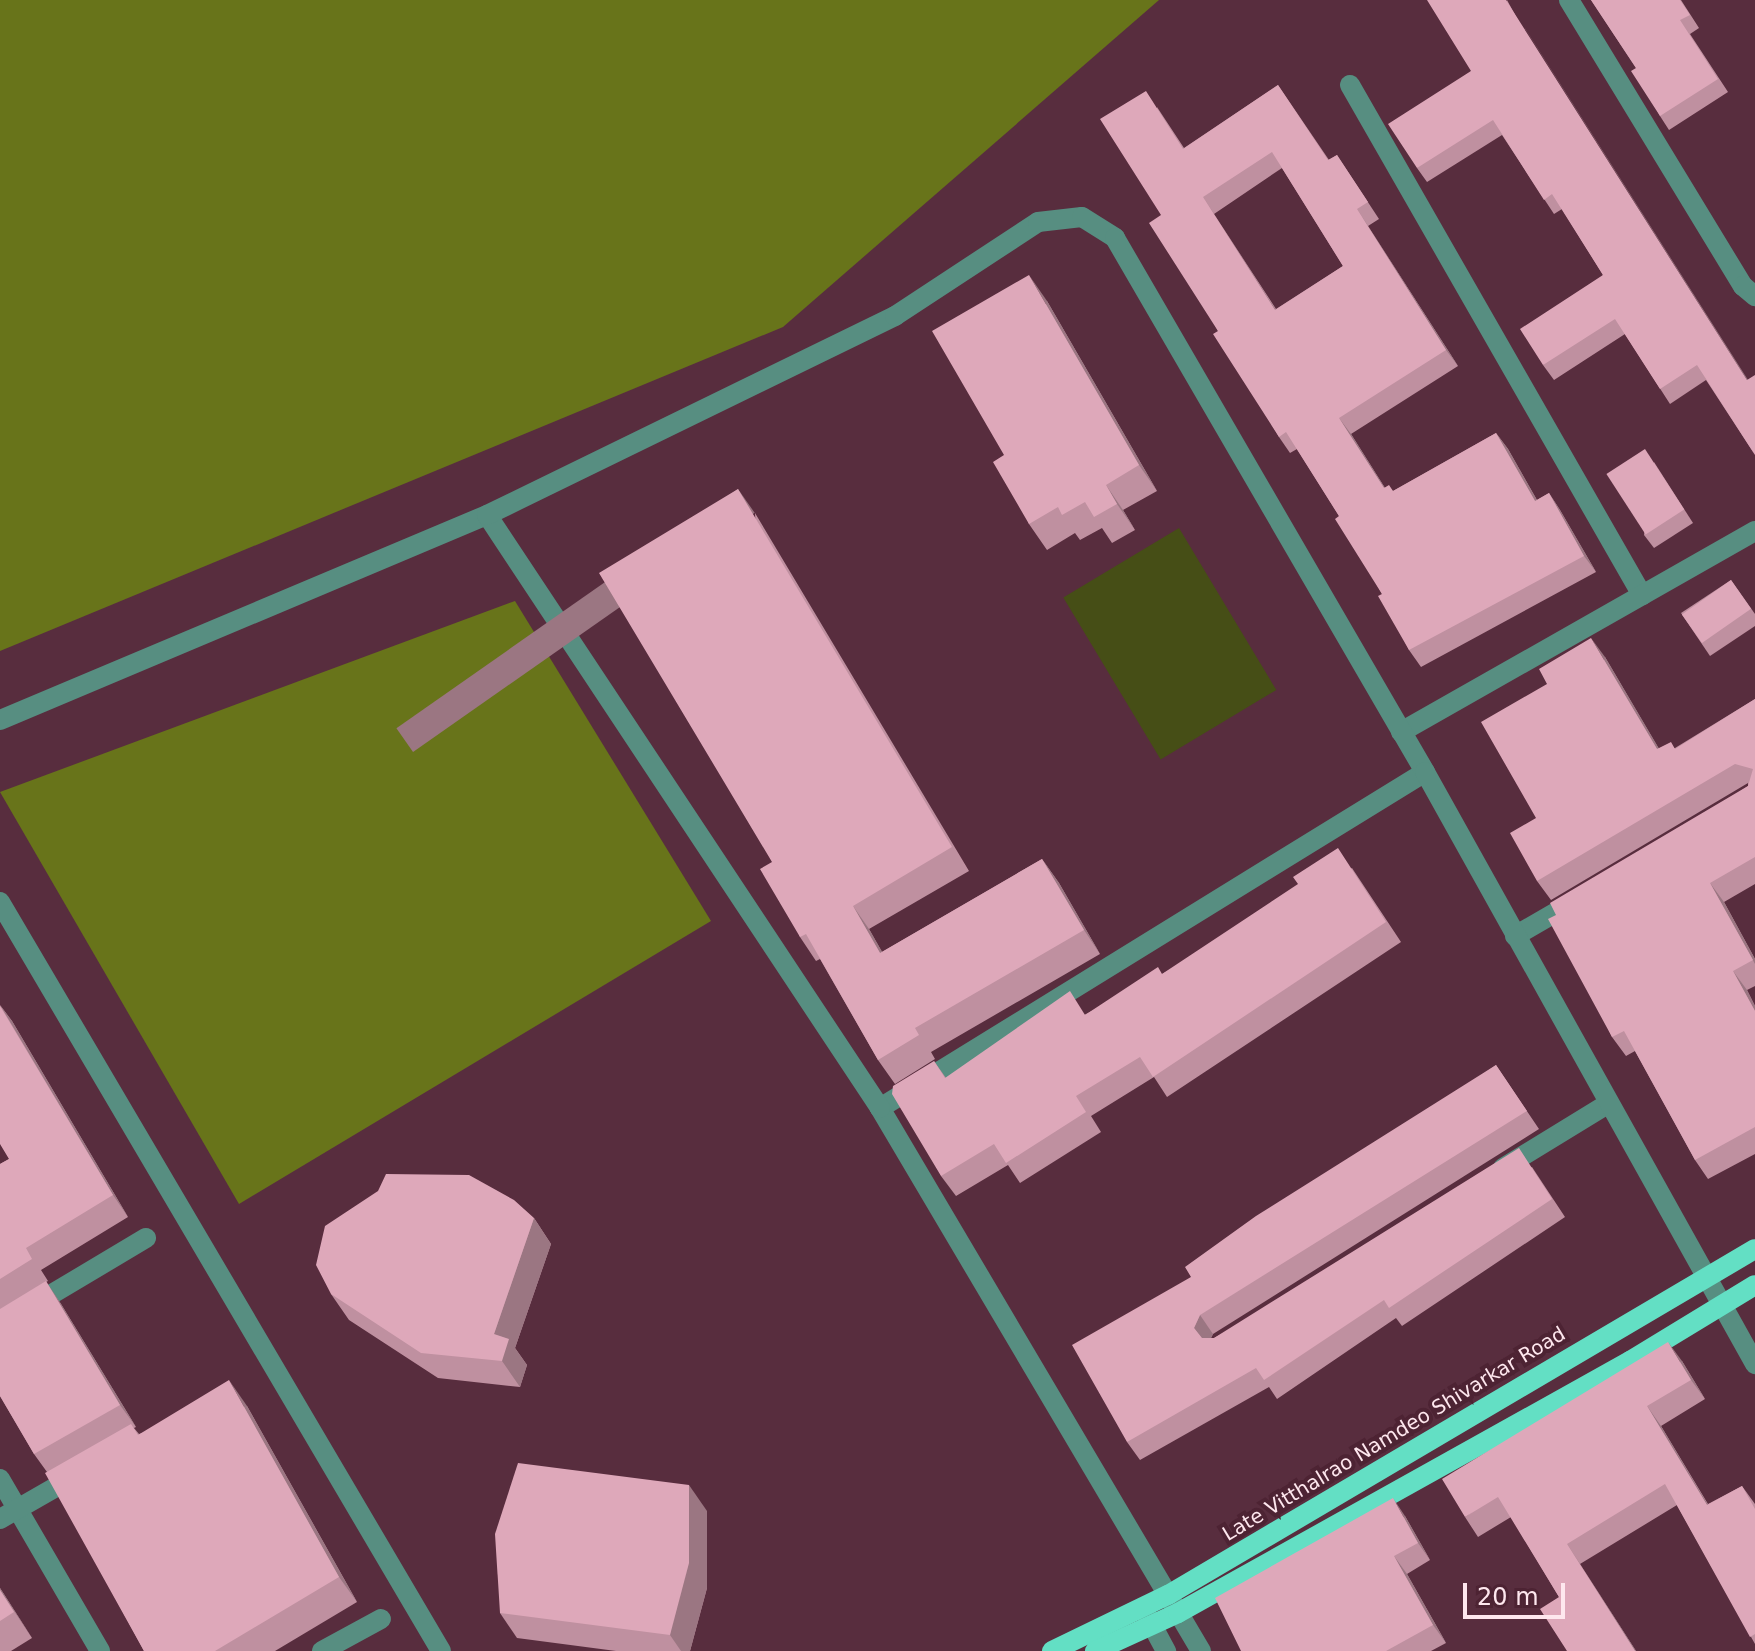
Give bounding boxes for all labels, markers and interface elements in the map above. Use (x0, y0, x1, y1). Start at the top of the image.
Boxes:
street label: Late Vitthalrao Namdeo Shivarkar Road (1218, 1322, 1570, 1546)
scale bar (1467, 1567, 1569, 1617)
text: 20 m (1477, 1583, 1539, 1611)

